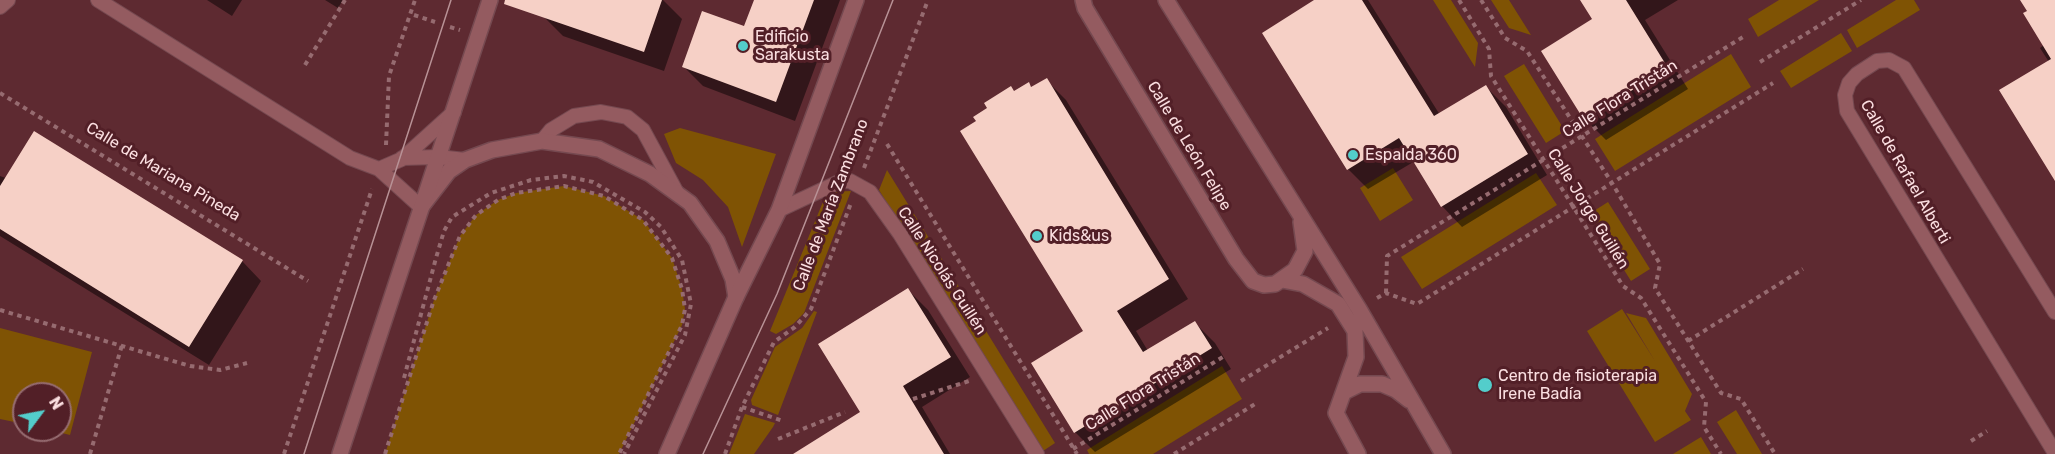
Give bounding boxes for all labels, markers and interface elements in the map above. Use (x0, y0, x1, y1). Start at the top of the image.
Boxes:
place label: Edificio Sarakusta (755, 27, 830, 65)
marker: Edificio Sarakusta (736, 39, 750, 53)
street label: Calle Flora Tristán (1559, 56, 1681, 142)
street label: Calle de León Felipe (1143, 78, 1235, 214)
street label: Calle de Rafael Alberti (1856, 97, 1954, 247)
street label: Calle de María Zambrano (789, 116, 873, 294)
street label: Calle de Mariana Pineda (82, 118, 244, 226)
place label: Espalda 360 (1365, 145, 1457, 165)
street label: Calle Jorge Guillén (1543, 145, 1633, 273)
marker: Espalda 360 (1346, 148, 1360, 162)
street label: Calle Nicolás Guillén (893, 203, 991, 339)
place label: Kids&us (1049, 226, 1109, 246)
marker: Kids&us (1030, 229, 1044, 243)
street label: Calle Flora Tristán (1082, 349, 1204, 435)
place label: Centro de fisioterapia Irene Badía (1498, 366, 1657, 404)
marker: Centro de fisioterapia Irene Badía (1476, 376, 1494, 394)
north arrow (12, 382, 72, 442)
text: N (45, 393, 67, 413)

